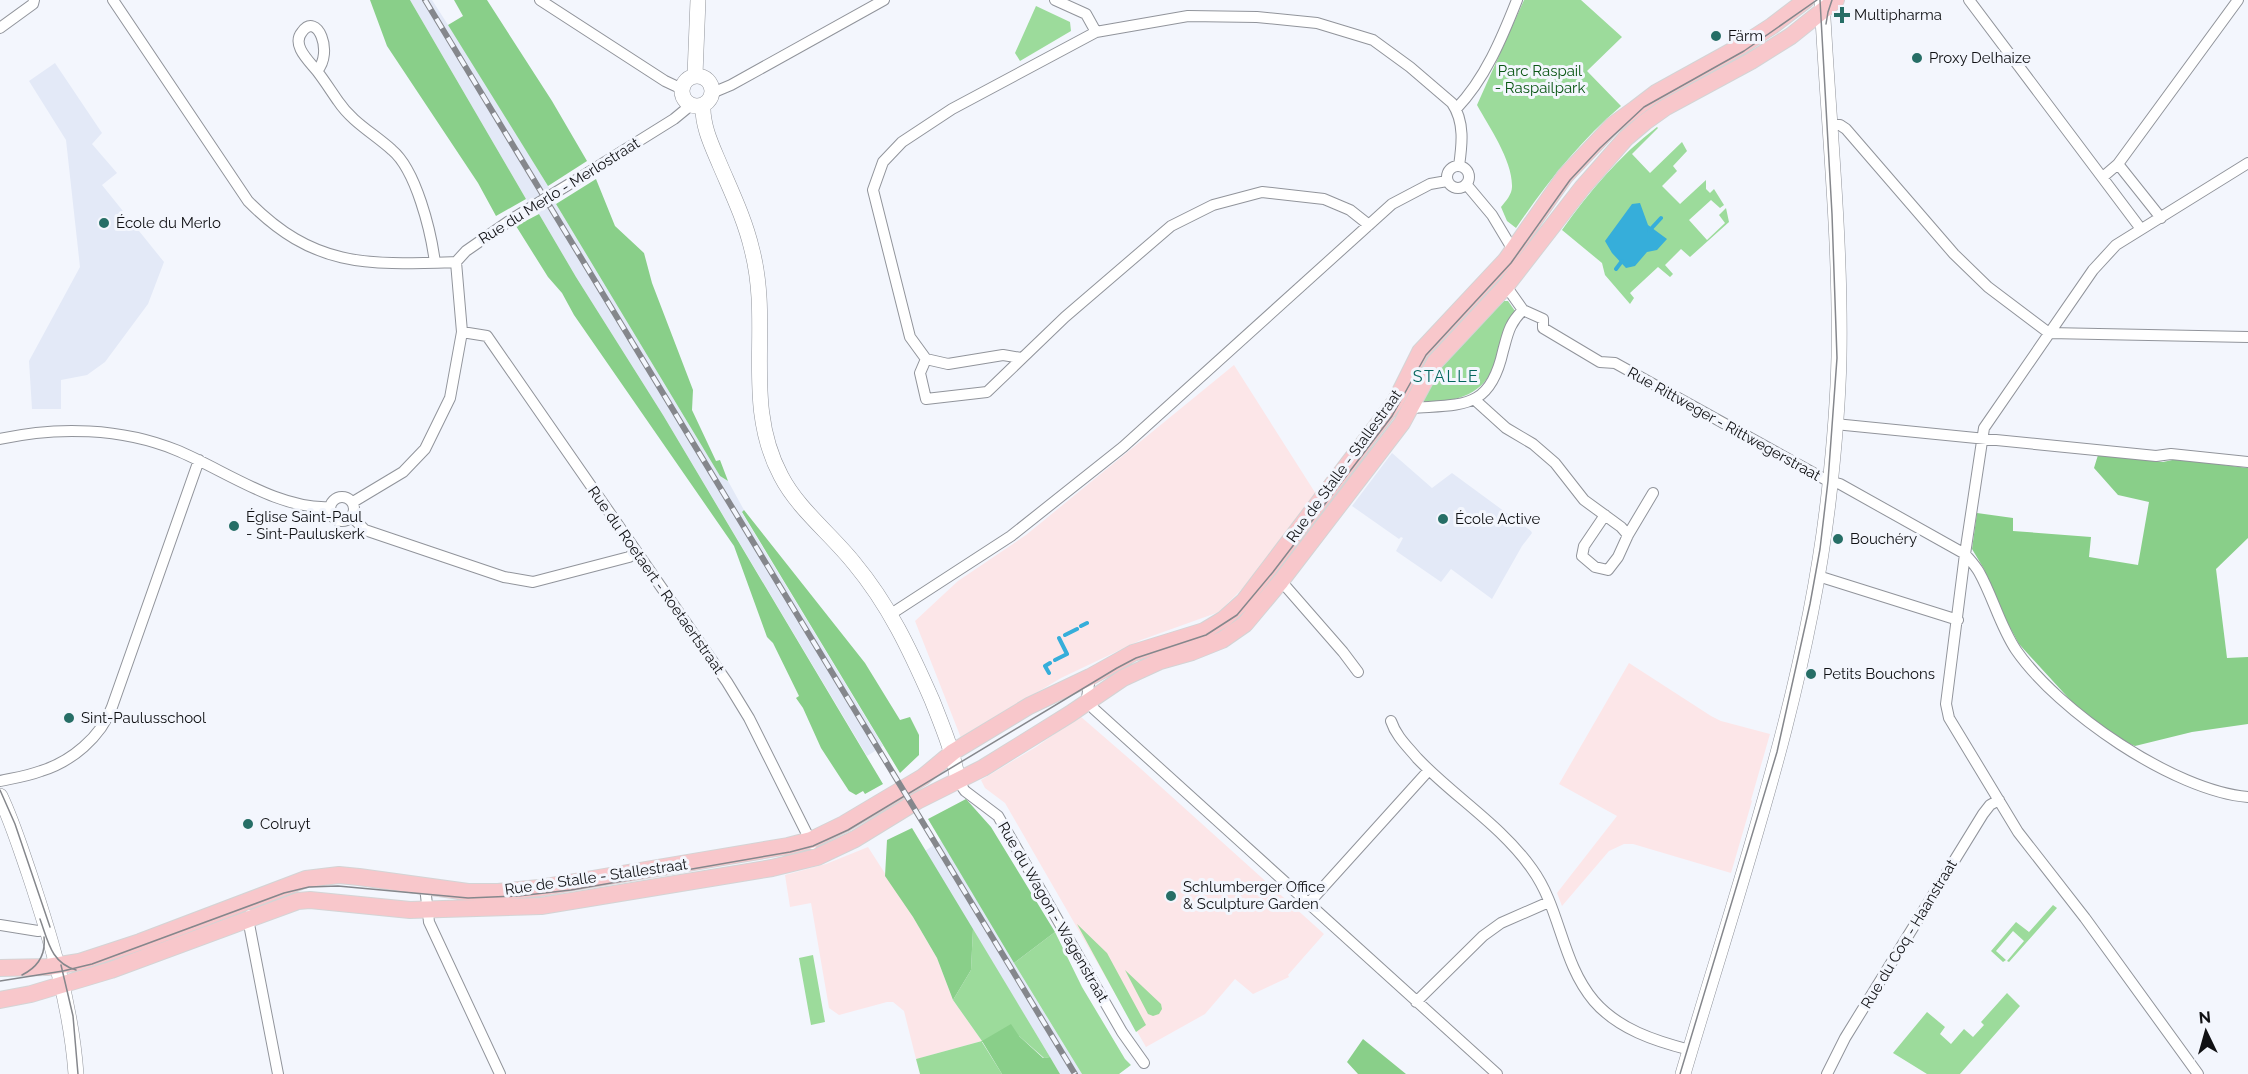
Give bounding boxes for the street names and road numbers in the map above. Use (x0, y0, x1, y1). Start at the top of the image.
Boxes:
street label: Rue du Merlo - Merlostraat (475, 134, 643, 248)
street label: Rue Rittweger - Rittwegerstraat (1624, 363, 1824, 485)
street label: Rue de Stalle - Stallestraat (1283, 386, 1405, 546)
street label: Rue du Roetaert - Roetaertstraat (584, 483, 728, 677)
street label: Rue du Wagon - Wagenstraat (994, 819, 1112, 1005)
street label: Rue de Stalle - Stallestraat (504, 855, 688, 899)
street label: Rue du Coq - Haanstraat (1857, 856, 1961, 1012)

